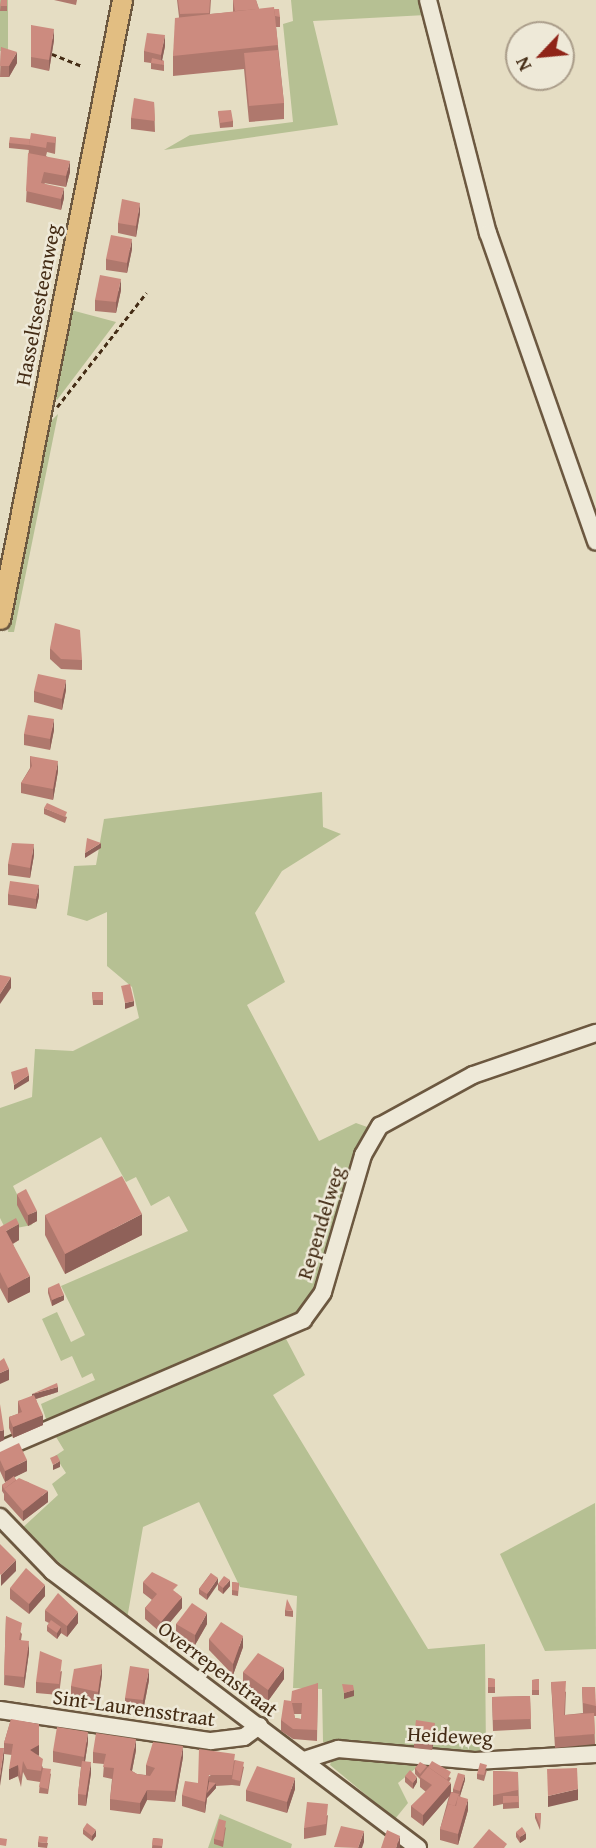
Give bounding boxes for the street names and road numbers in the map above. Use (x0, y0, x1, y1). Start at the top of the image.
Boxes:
street label: Hasseltsesteenweg (10, 222, 66, 388)
street label: Rependelweg (292, 1164, 350, 1282)
street label: Overrepenstraat (153, 1616, 283, 1722)
street label: Sint-Laurensstraat (51, 1684, 217, 1732)
street label: Heideweg (407, 1721, 493, 1751)

